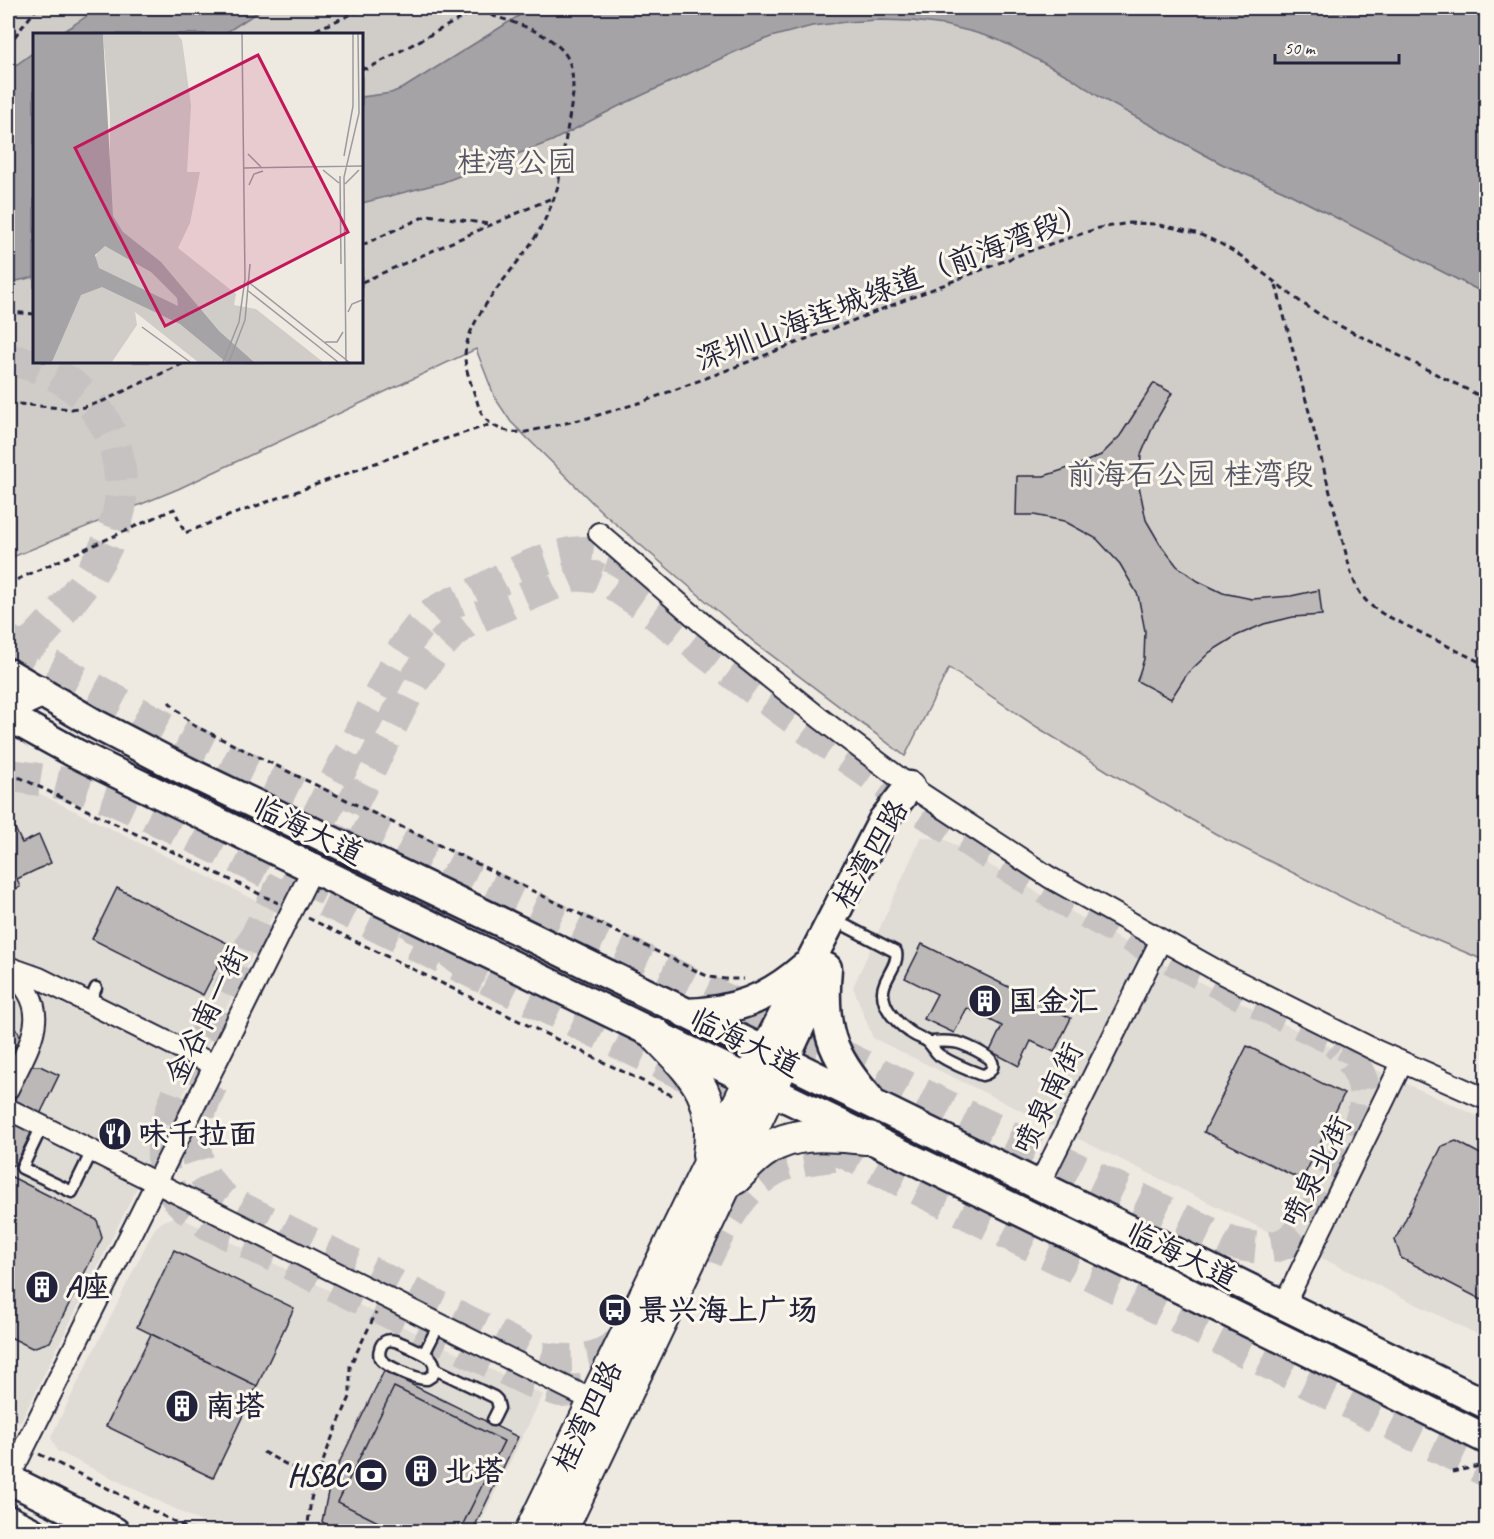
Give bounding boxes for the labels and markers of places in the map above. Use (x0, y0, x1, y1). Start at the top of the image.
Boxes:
place label: 国金汇 (1008, 982, 1098, 1020)
building icon: 国金汇 (967, 983, 1003, 1019)
place label: 味千拉面 (138, 1115, 258, 1153)
restaurant icon: 味千拉面 (97, 1116, 133, 1152)
place label: A座 (65, 1268, 110, 1306)
building icon: A座 (24, 1269, 60, 1305)
place label: 景兴海上广场 (638, 1291, 818, 1329)
bus stop icon: 景兴海上广场 (597, 1292, 633, 1328)
place label: 南塔 (205, 1387, 265, 1425)
building icon: 南塔 (164, 1388, 200, 1424)
place label: 北塔 (444, 1452, 504, 1490)
building icon: 北塔 (403, 1453, 439, 1489)
place label: HSBC (287, 1456, 352, 1494)
bank icon: HSBC (353, 1457, 389, 1493)

